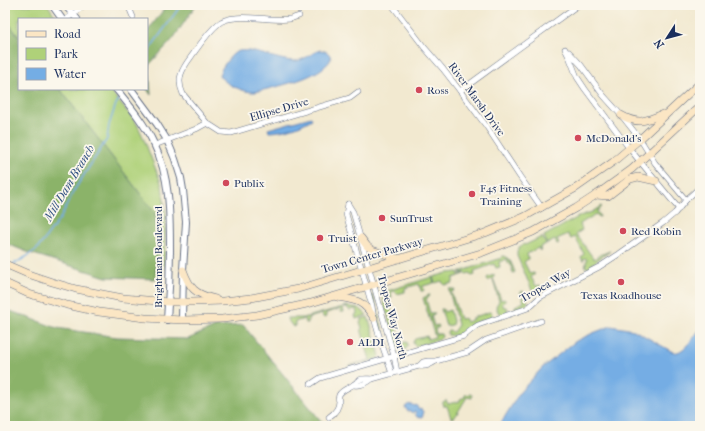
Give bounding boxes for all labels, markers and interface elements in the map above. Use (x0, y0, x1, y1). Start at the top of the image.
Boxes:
legend (18, 18, 148, 90)
north arrow (647, 18, 687, 58)
text: Road (54, 27, 81, 41)
text: N (651, 36, 667, 51)
text: Park (54, 47, 79, 61)
street label: River Marsh Drive (445, 60, 508, 139)
text: Water (53, 67, 87, 81)
place label: Ross (427, 84, 449, 97)
marker: Ross (414, 85, 424, 95)
street label: Ellipse Drive (248, 95, 311, 124)
place label: McDonald's (586, 132, 641, 145)
marker: McDonald's (573, 133, 583, 143)
water label: Mill Dam Branch (40, 142, 97, 225)
place label: Publix (234, 177, 265, 190)
marker: Publix (221, 178, 231, 188)
place label: F45 Fitness Training (480, 182, 532, 208)
marker: F45 Fitness Training (467, 189, 477, 199)
street label: Brightman Boulevard (152, 205, 165, 308)
place label: SunTrust (390, 212, 433, 225)
marker: SunTrust (377, 213, 387, 223)
place label: Red Robin (631, 225, 682, 238)
marker: Red Robin (618, 226, 628, 236)
place label: Truist (328, 232, 357, 245)
marker: Truist (315, 233, 325, 243)
street label: Town Center Parkway (320, 234, 425, 276)
street label: Tropea Way (518, 265, 574, 305)
street label: Tropea Way North (375, 273, 410, 362)
marker: Texas Roadhouse (616, 277, 626, 287)
place label: Texas Roadhouse (581, 289, 662, 302)
place label: ALDI (357, 336, 385, 349)
marker: ALDI (345, 337, 355, 347)

